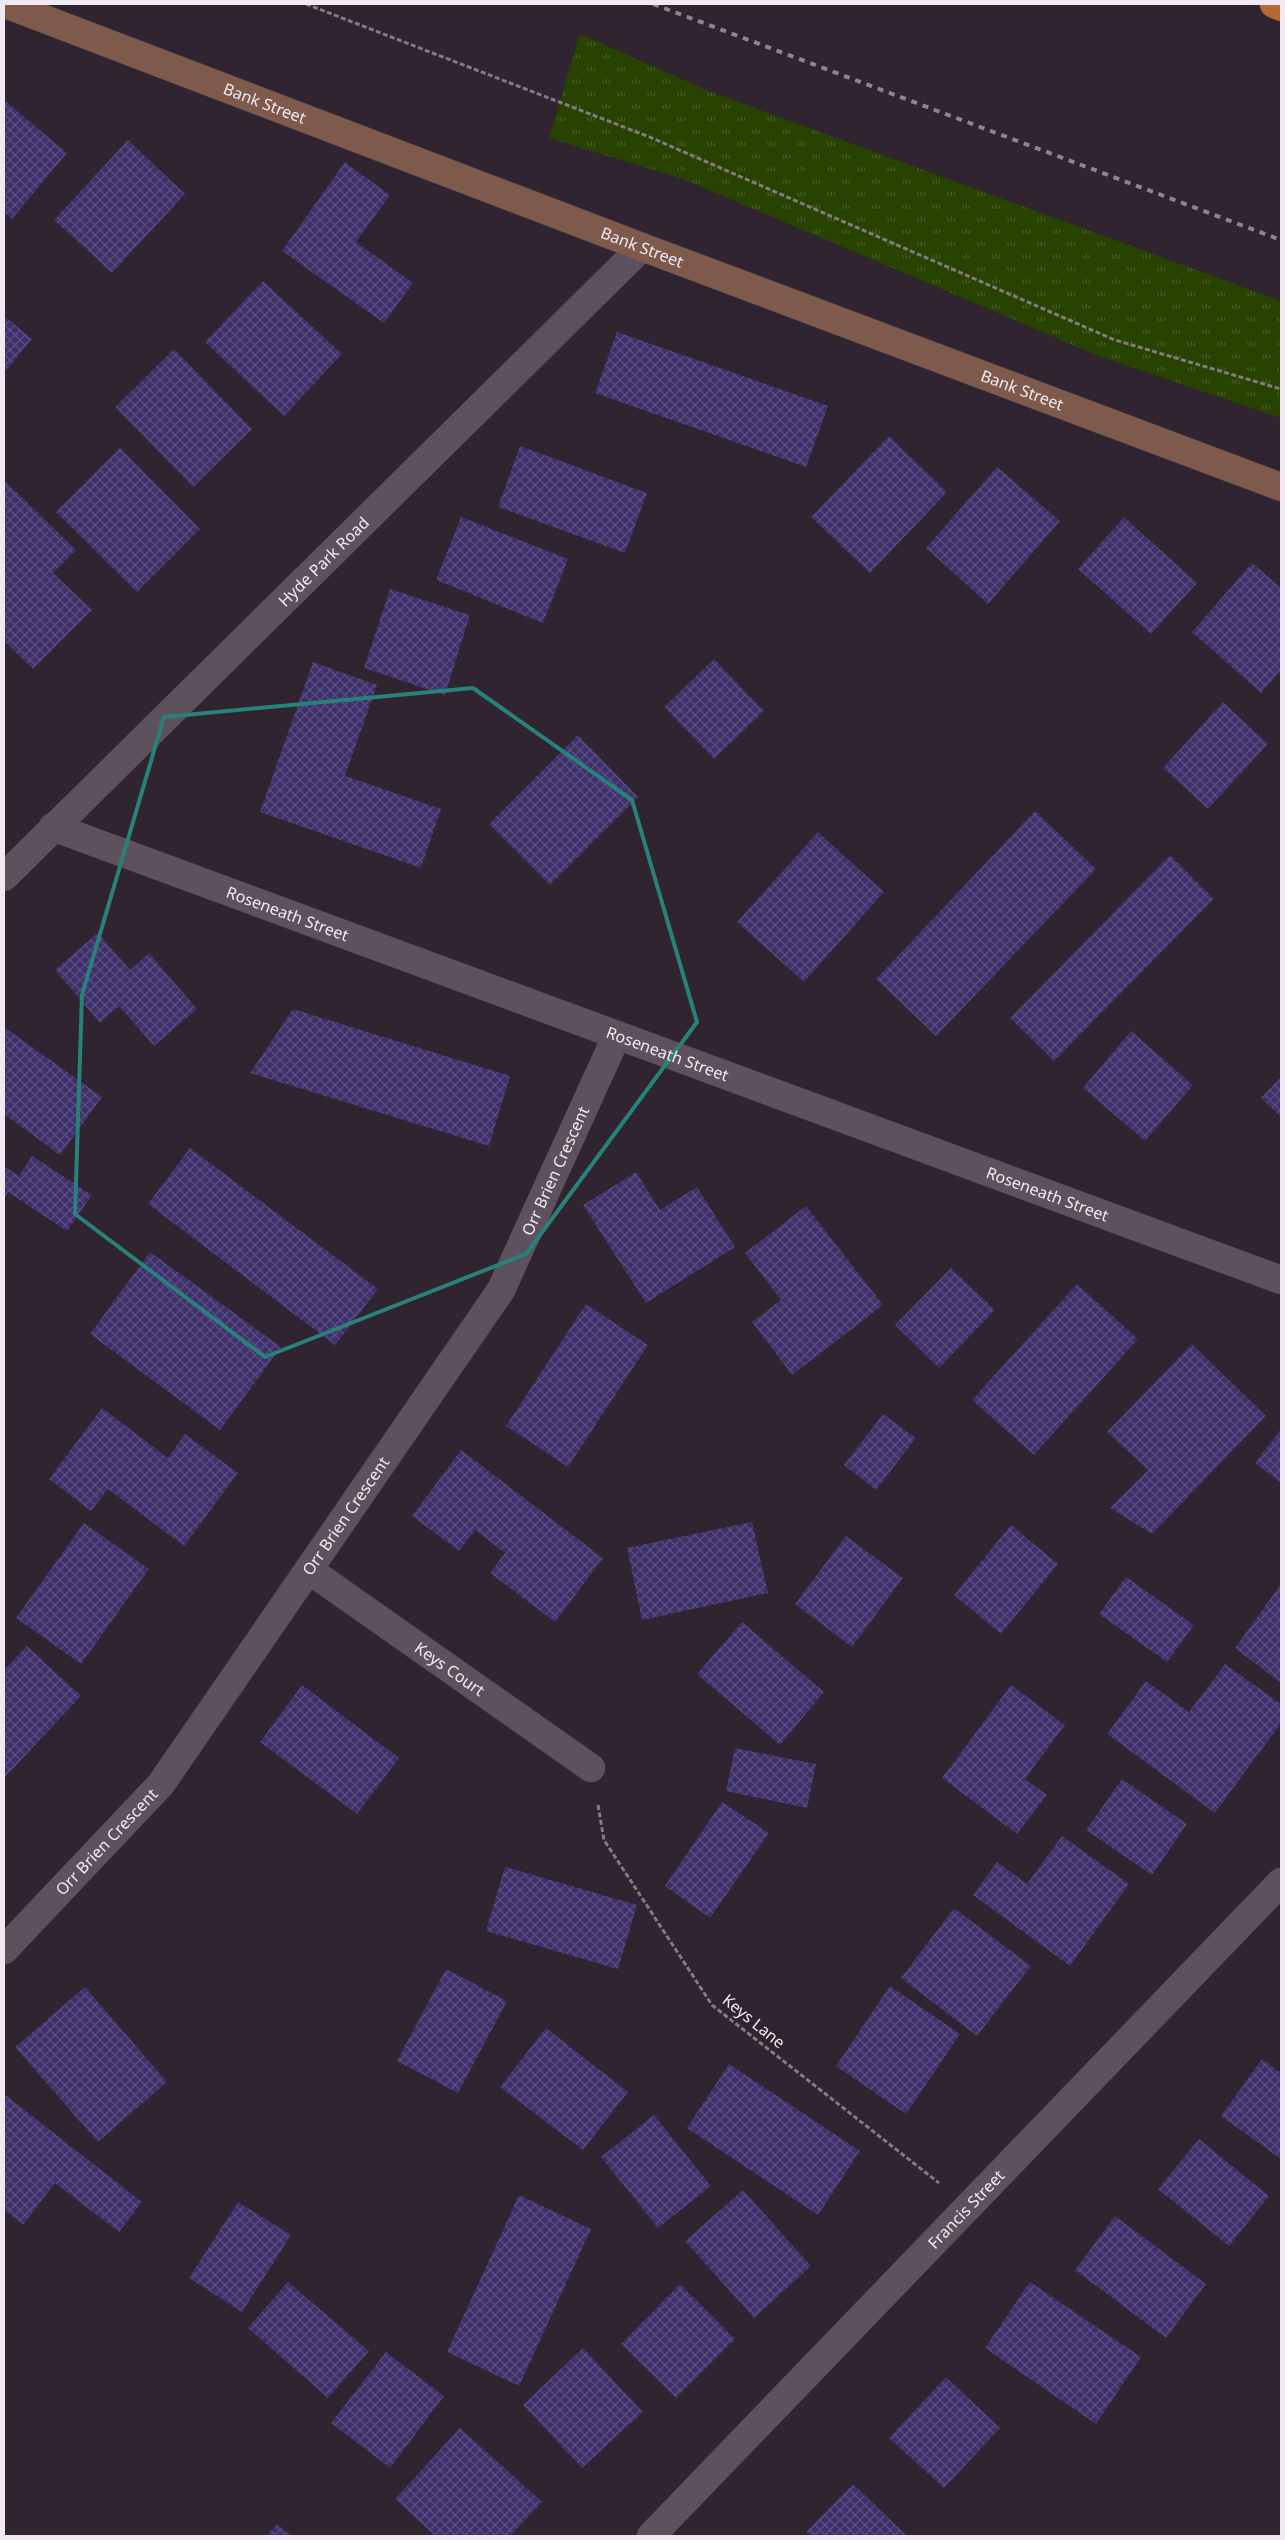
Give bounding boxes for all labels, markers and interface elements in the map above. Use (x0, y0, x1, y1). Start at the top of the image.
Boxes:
street label: Bank Street (220, 77, 309, 129)
street label: Bank Street (598, 221, 687, 273)
street label: Bank Street (978, 364, 1067, 415)
street label: Hyde Park Road (273, 512, 374, 611)
street label: Roseneath Street (223, 881, 352, 946)
street label: Roseneath Street (603, 1021, 732, 1086)
street label: Orr Brien Crescent (516, 1103, 594, 1239)
street label: Roseneath Street (983, 1161, 1112, 1227)
street label: Orr Brien Crescent (297, 1452, 394, 1580)
street label: Keys Court (410, 1637, 489, 1701)
street label: Orr Brien Crescent (50, 1783, 163, 1900)
street label: Keys Lane (718, 1989, 790, 2053)
street label: Francis Street (923, 2165, 1009, 2253)

